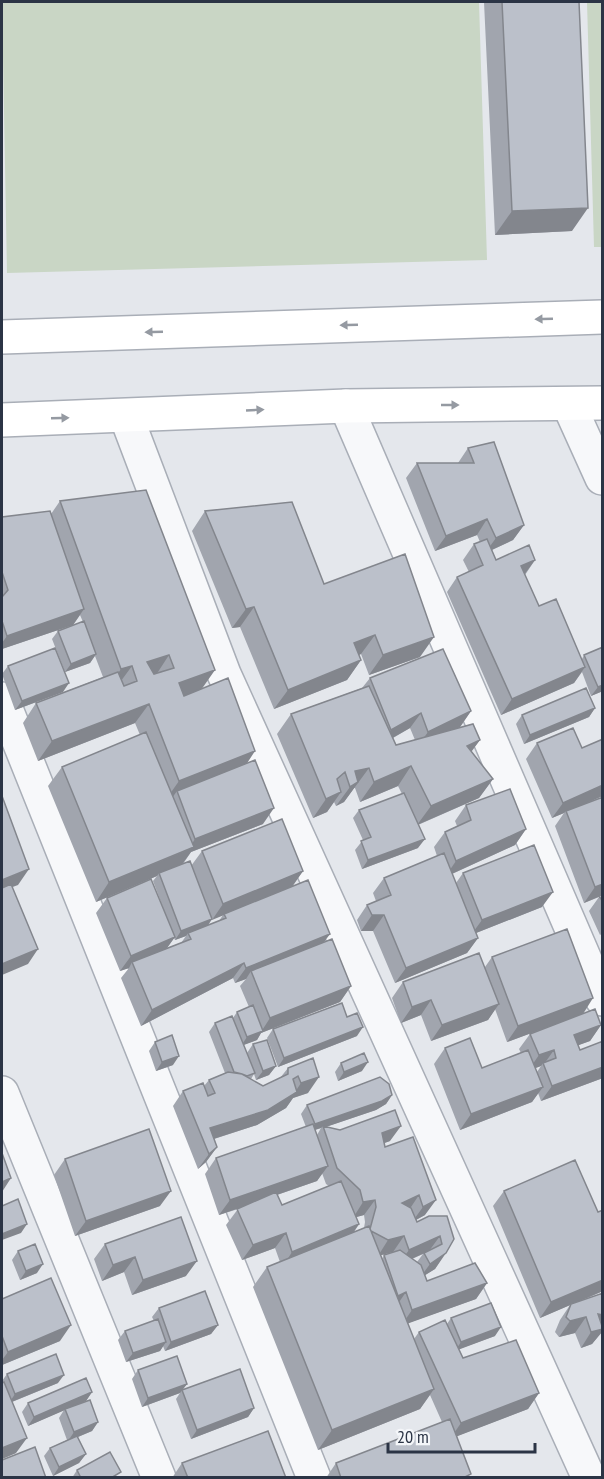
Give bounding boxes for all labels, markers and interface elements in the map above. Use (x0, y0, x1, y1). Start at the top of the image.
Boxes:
one-way arrow (535, 314, 554, 323)
one-way arrow (340, 321, 359, 330)
one-way arrow (145, 327, 164, 337)
one-way arrow (440, 400, 459, 410)
one-way arrow (245, 406, 264, 415)
one-way arrow (50, 414, 69, 423)
scale bar (388, 1416, 535, 1454)
text: 20 m (397, 1425, 429, 1448)

